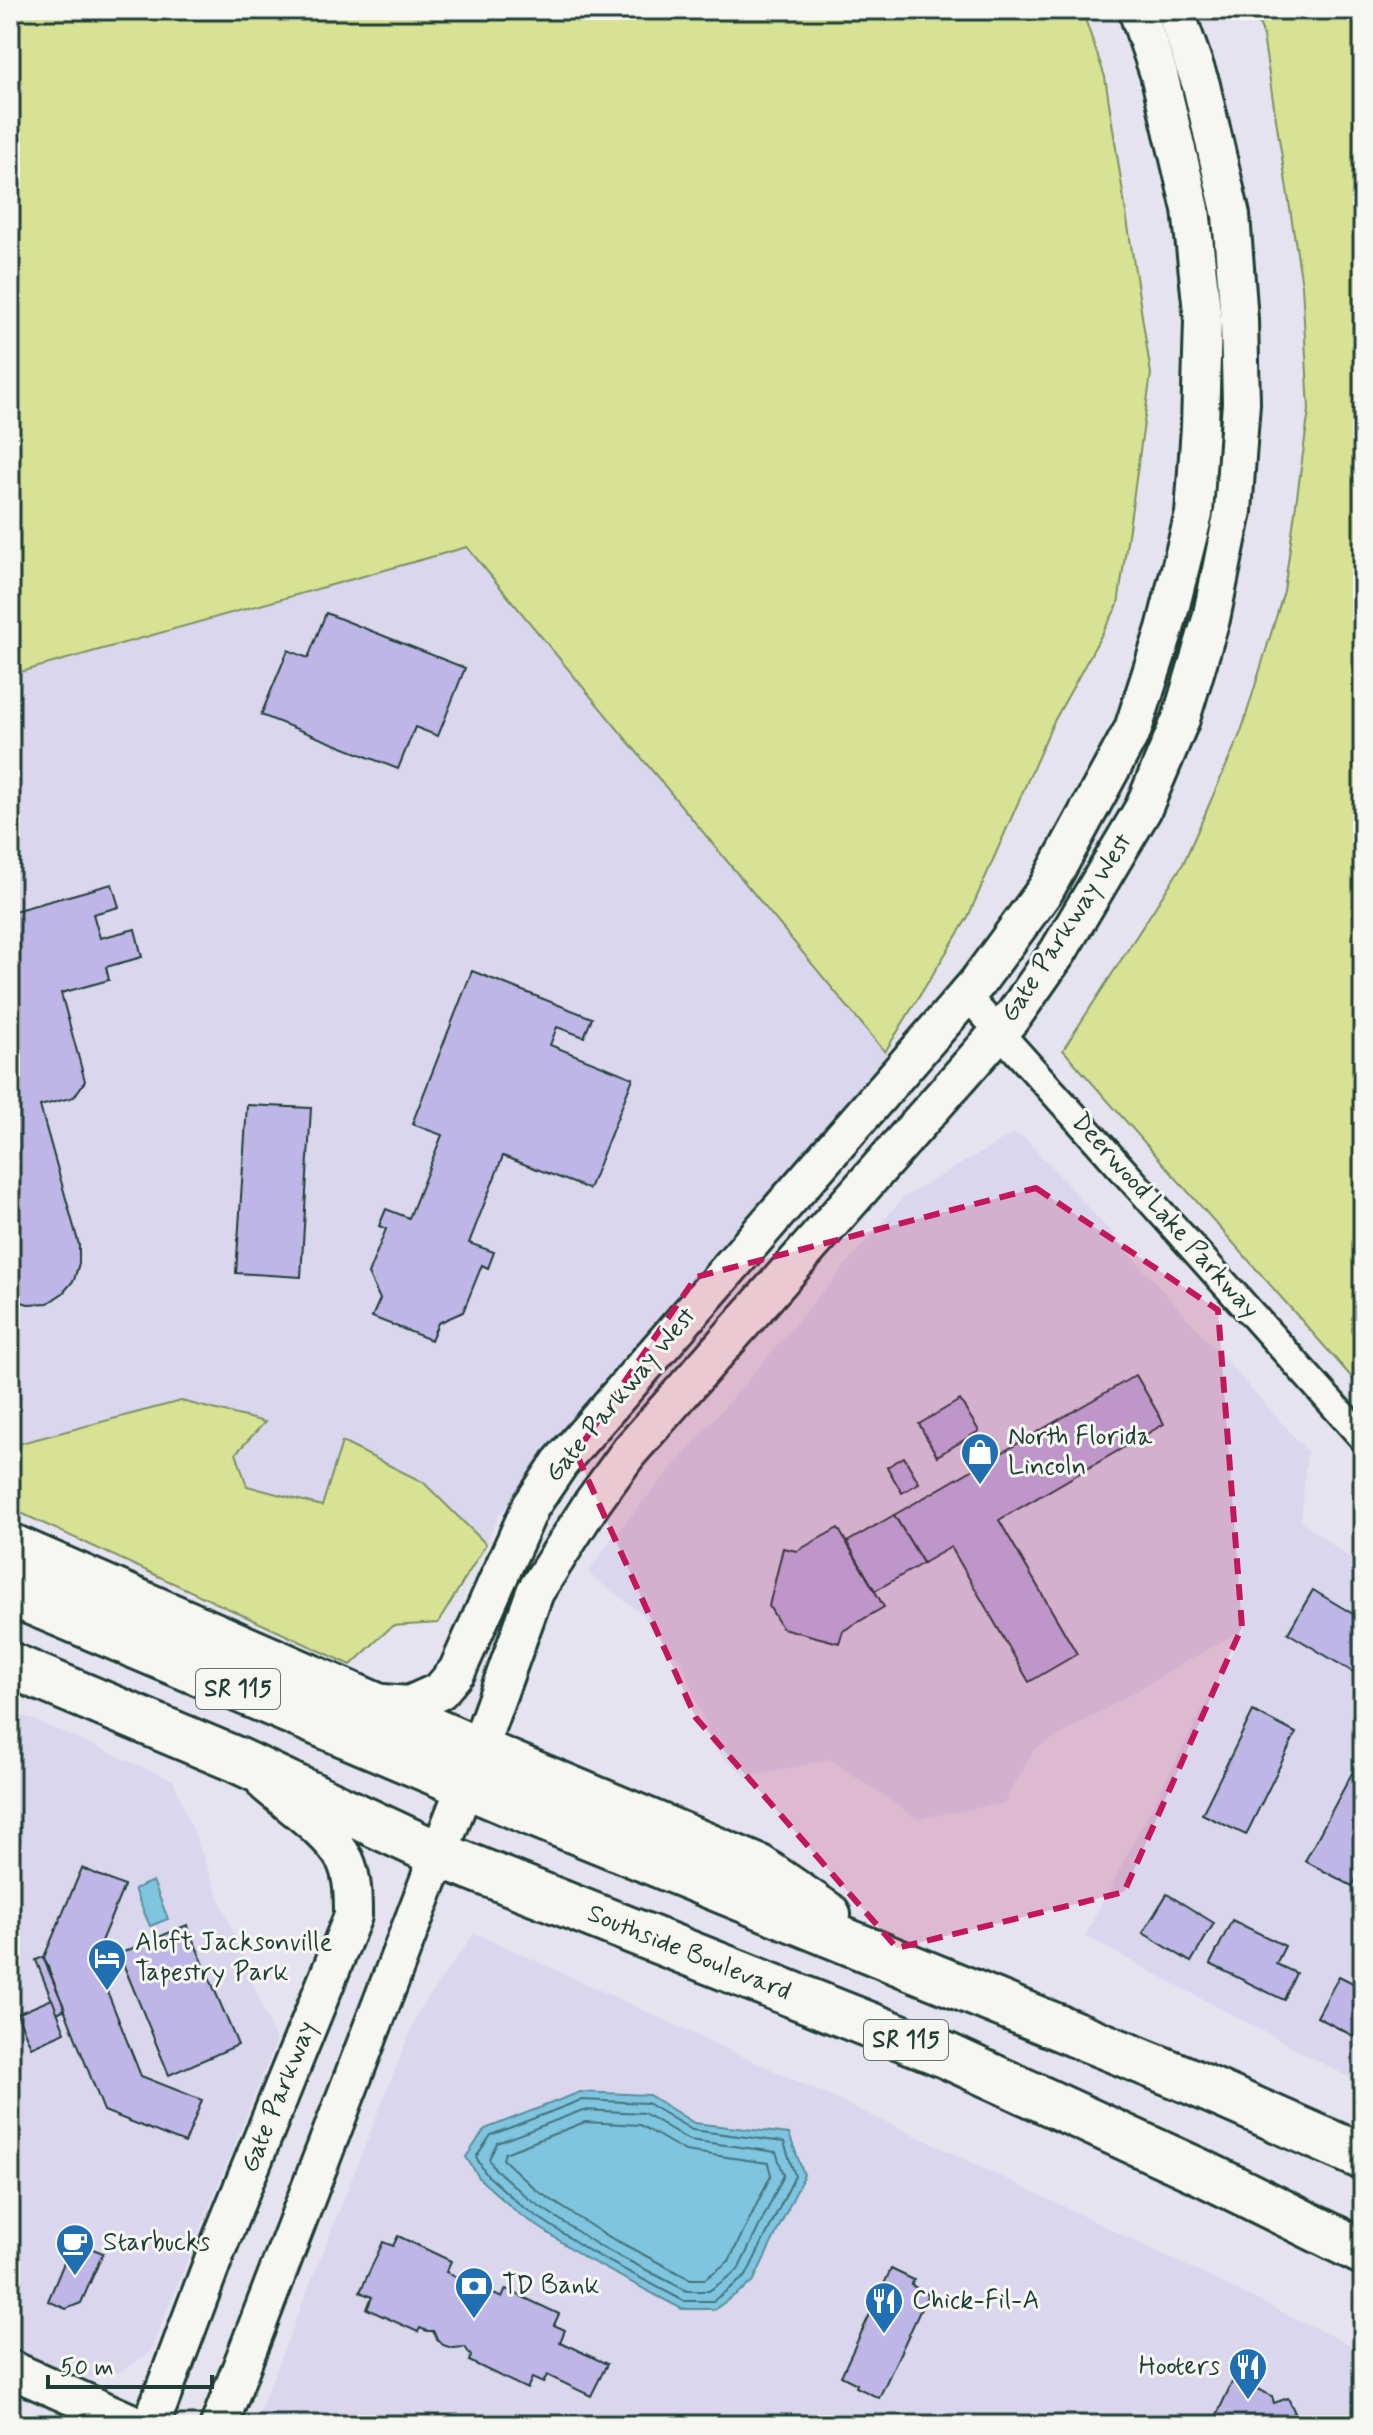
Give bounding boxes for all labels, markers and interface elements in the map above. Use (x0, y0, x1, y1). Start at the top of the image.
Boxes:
street label: Gate Parkway West (993, 827, 1141, 1029)
street label: Deerwood Lake Parkway (1063, 1106, 1267, 1326)
street label: Gate Parkway West (538, 1300, 704, 1490)
place label: North Florida Lincoln (1008, 1420, 1153, 1484)
shop icon: North Florida Lincoln (959, 1431, 1001, 1486)
road number: SR 115 (196, 1669, 280, 1709)
street label: Southside Boulevard (582, 1897, 796, 2009)
place label: Aloft Jacksonville Tapestry Park (135, 1926, 332, 1990)
hotel icon: Aloft Jacksonville Tapestry Park (86, 1937, 128, 1992)
street label: Gate Parkway (233, 2016, 325, 2178)
road number: SR 115 (864, 2020, 948, 2060)
cafe icon: Starbucks (54, 2222, 96, 2277)
place label: Starbucks (103, 2226, 210, 2260)
bank icon: TD Bank (453, 2265, 495, 2320)
place label: TD Bank (502, 2269, 600, 2303)
restaurant icon: Chick-Fil-A (863, 2280, 905, 2335)
place label: Chick-Fil-A (912, 2284, 1039, 2318)
scale bar (48, 2339, 212, 2389)
restaurant icon: Hooters (1227, 2346, 1269, 2401)
place label: Hooters (1139, 2350, 1220, 2384)
text: 50 m (60, 2353, 114, 2384)

